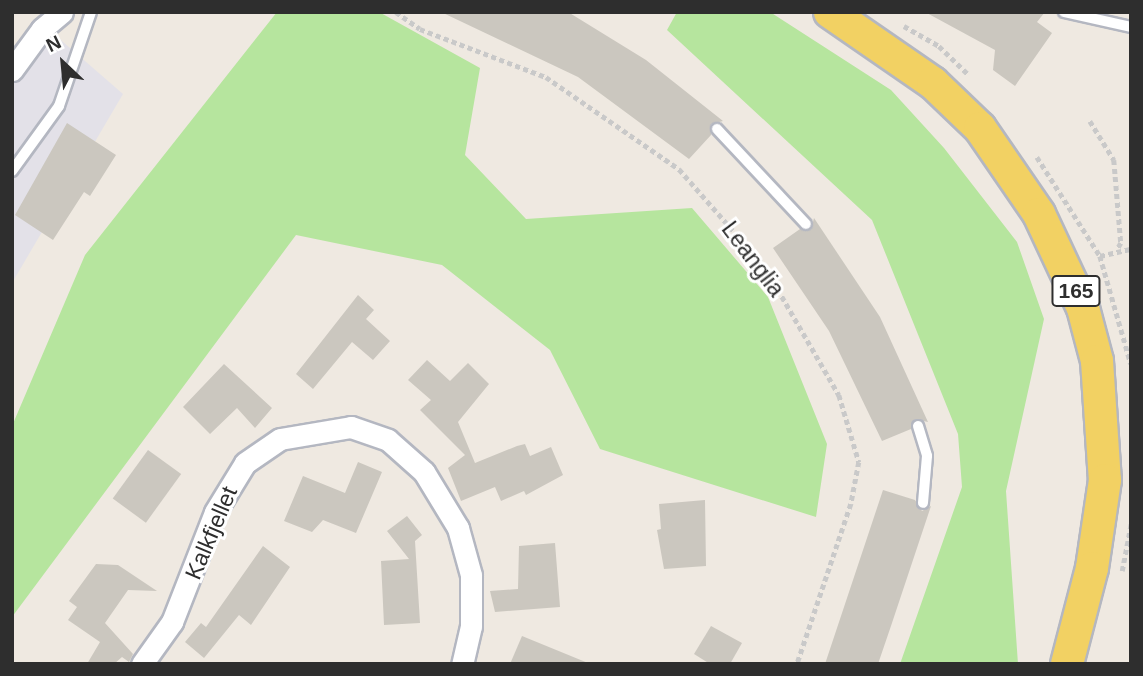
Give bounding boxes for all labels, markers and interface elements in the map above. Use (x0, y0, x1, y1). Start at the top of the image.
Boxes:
north arrow (28, 28, 98, 98)
text: N (43, 31, 64, 56)
street label: Leanglia (716, 216, 790, 302)
road number: 165 (1050, 274, 1102, 308)
street label: Kalkfjellet (179, 482, 243, 584)

